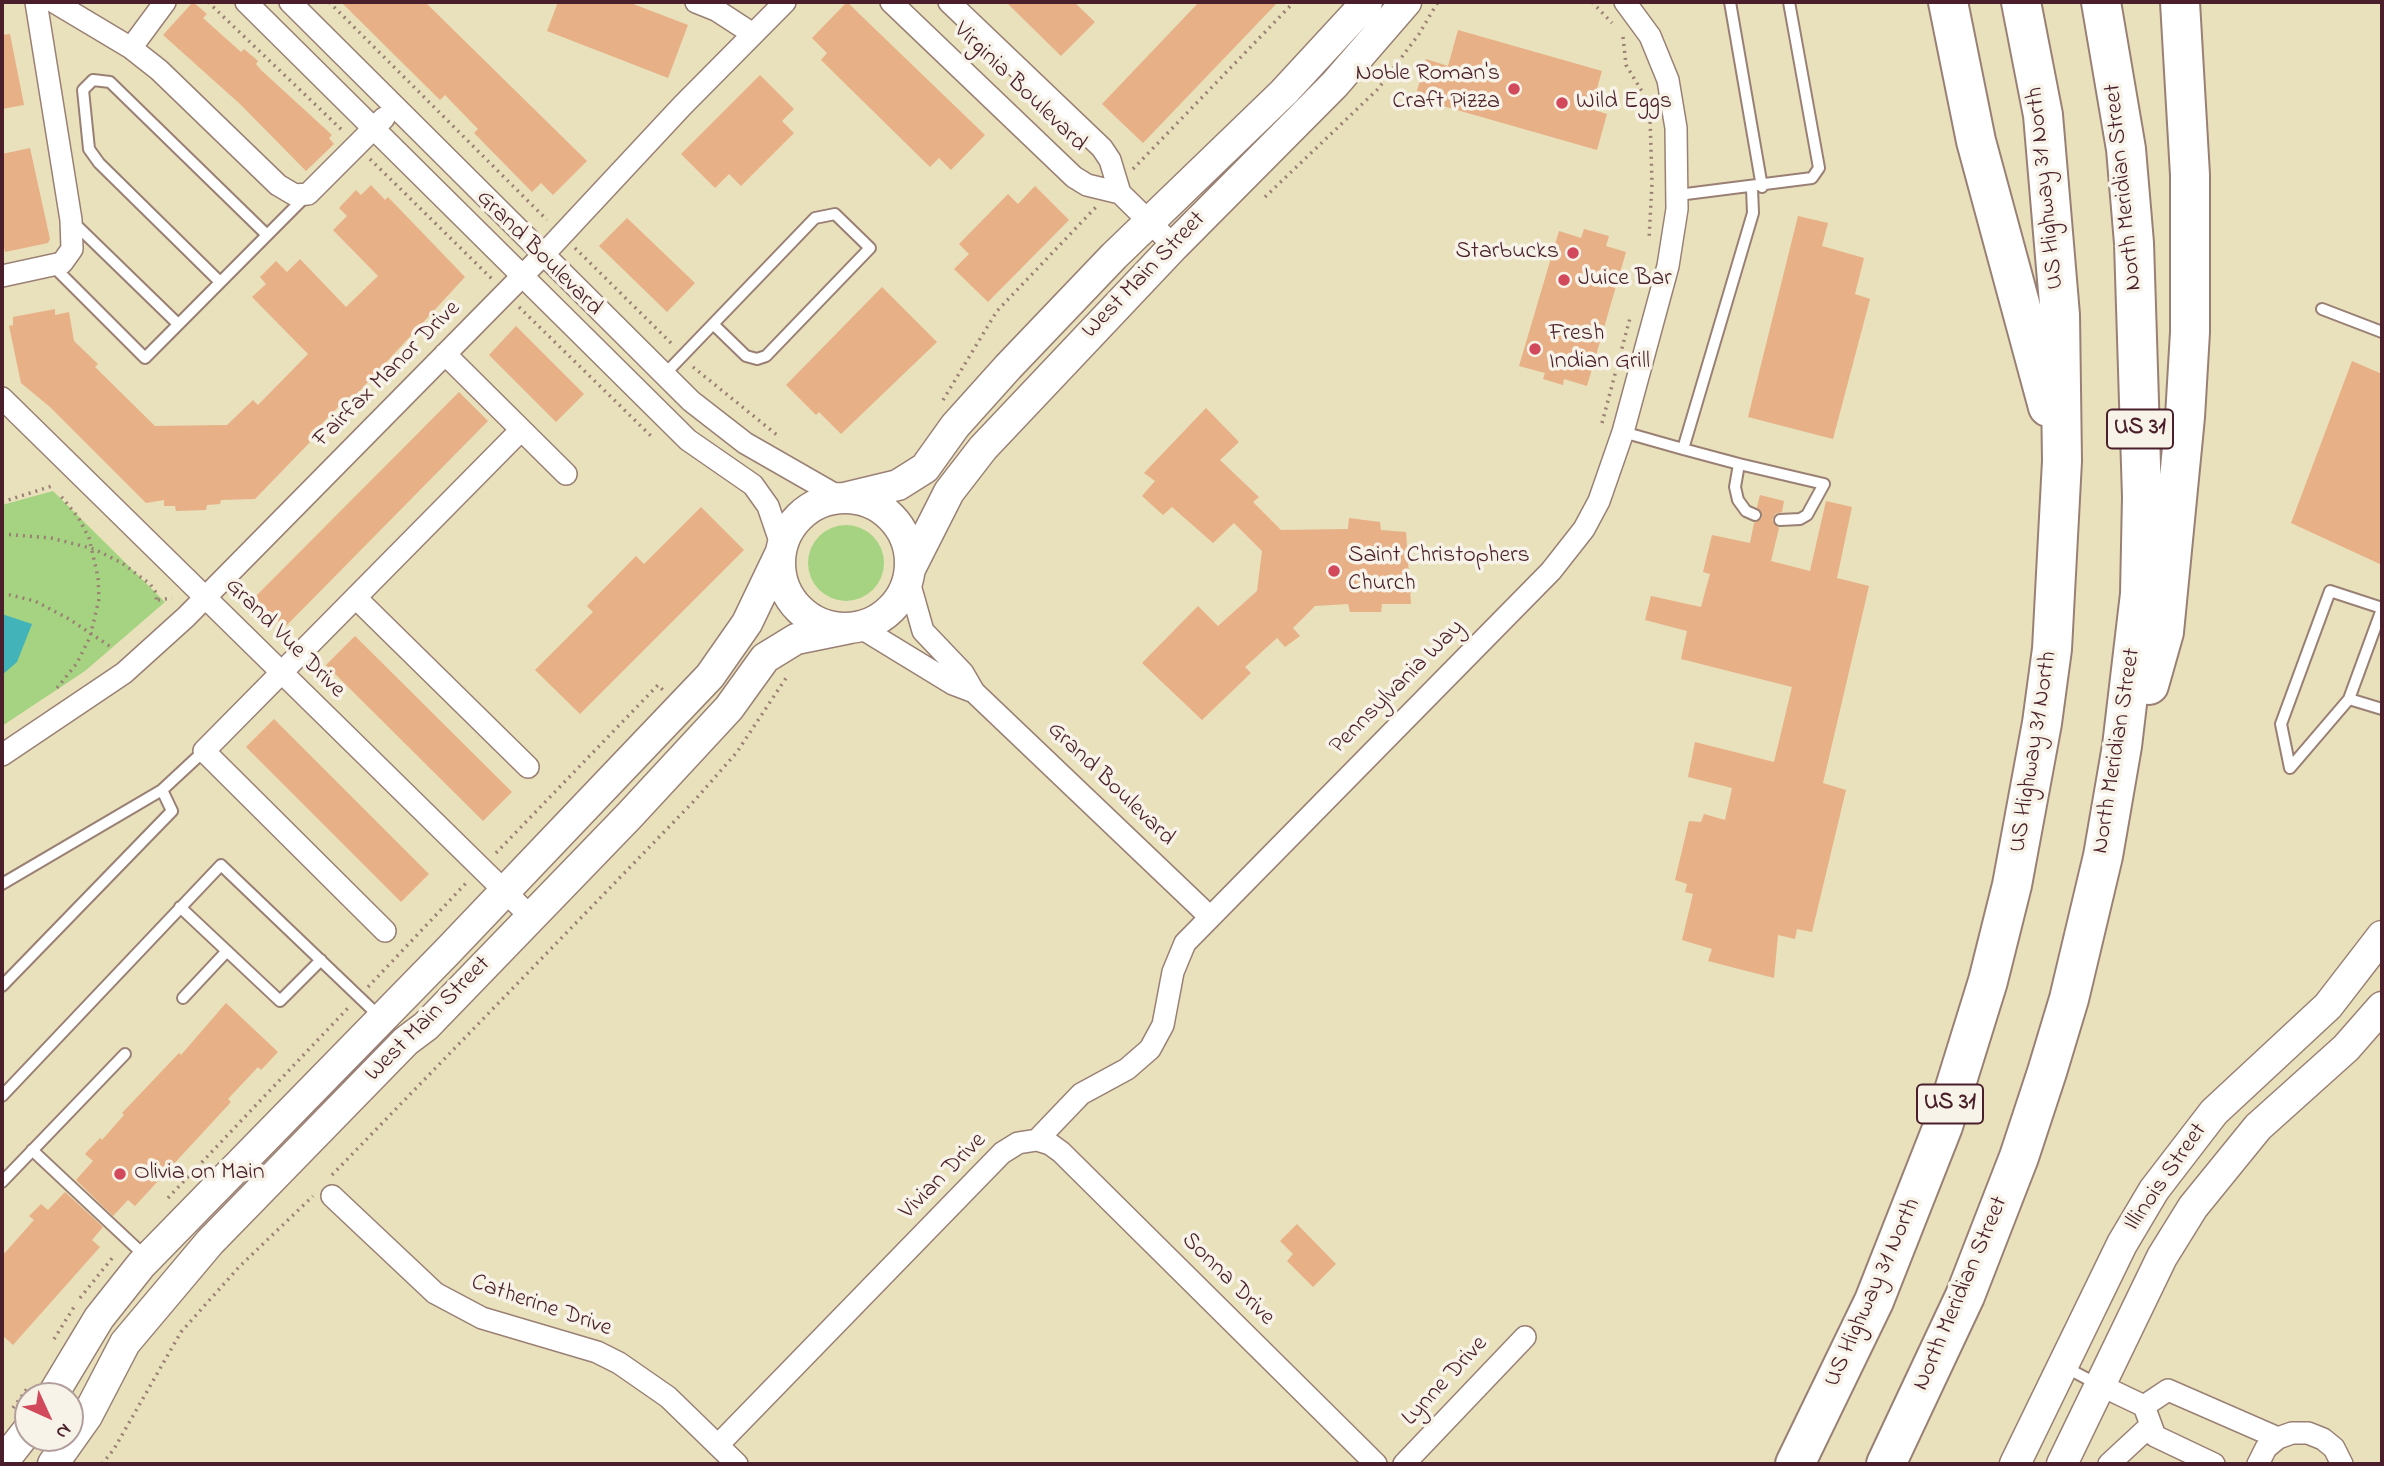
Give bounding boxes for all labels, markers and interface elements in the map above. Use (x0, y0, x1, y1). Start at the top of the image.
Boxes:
street label: Virginia Boulevard (946, 17, 1092, 159)
place label: Noble Roman's Craft Pizza (1355, 61, 1500, 117)
marker: Noble Roman's Craft Pizza (1506, 81, 1522, 97)
street label: North Meridian Street (2100, 82, 2150, 292)
street label: US Highway 31 North (2022, 85, 2072, 291)
place label: Wild Eggs (1576, 89, 1672, 117)
marker: Wild Eggs (1554, 95, 1570, 111)
street label: Grand Boulevard (469, 185, 607, 323)
street label: West Main Street (1077, 206, 1213, 346)
place label: Starbucks (1455, 239, 1559, 267)
marker: Starbucks (1565, 245, 1581, 261)
place label: Juice Bar (1578, 266, 1672, 294)
marker: Juice Bar (1556, 272, 1572, 288)
street label: Fairfax Manor Drive (308, 295, 468, 455)
place label: Fresh Indian Grill (1549, 321, 1650, 377)
marker: Fresh Indian Grill (1527, 341, 1543, 357)
road number: US 31 (2107, 410, 2173, 448)
place label: Saint Christophers Church (1348, 543, 1530, 599)
marker: Saint Christophers Church (1326, 563, 1342, 579)
street label: Grand Vue Drive (218, 573, 350, 705)
street label: Pennsylvania Way (1325, 615, 1471, 761)
street label: North Meridian Street (2088, 646, 2148, 856)
street label: US Highway 31 North (2005, 649, 2065, 855)
street label: Grand Boulevard (1040, 717, 1180, 853)
street label: West Main Street (360, 951, 498, 1089)
road number: US 31 (1917, 1084, 1983, 1124)
street label: Illinois Street (2119, 1118, 2215, 1238)
street label: Vivian Drive (894, 1127, 994, 1227)
place label: Olivia on Main (134, 1160, 265, 1188)
marker: Olivia on Main (112, 1166, 128, 1182)
street label: North Meridian Street (1908, 1193, 2016, 1395)
street label: US Highway 31 North (1820, 1194, 1928, 1392)
street label: Sonna Drive (1174, 1227, 1280, 1333)
street label: Catherine Drive (467, 1269, 615, 1345)
street label: Lynne Drive (1397, 1331, 1495, 1433)
north arrow (14, 1382, 84, 1452)
text: N (49, 1417, 77, 1445)

